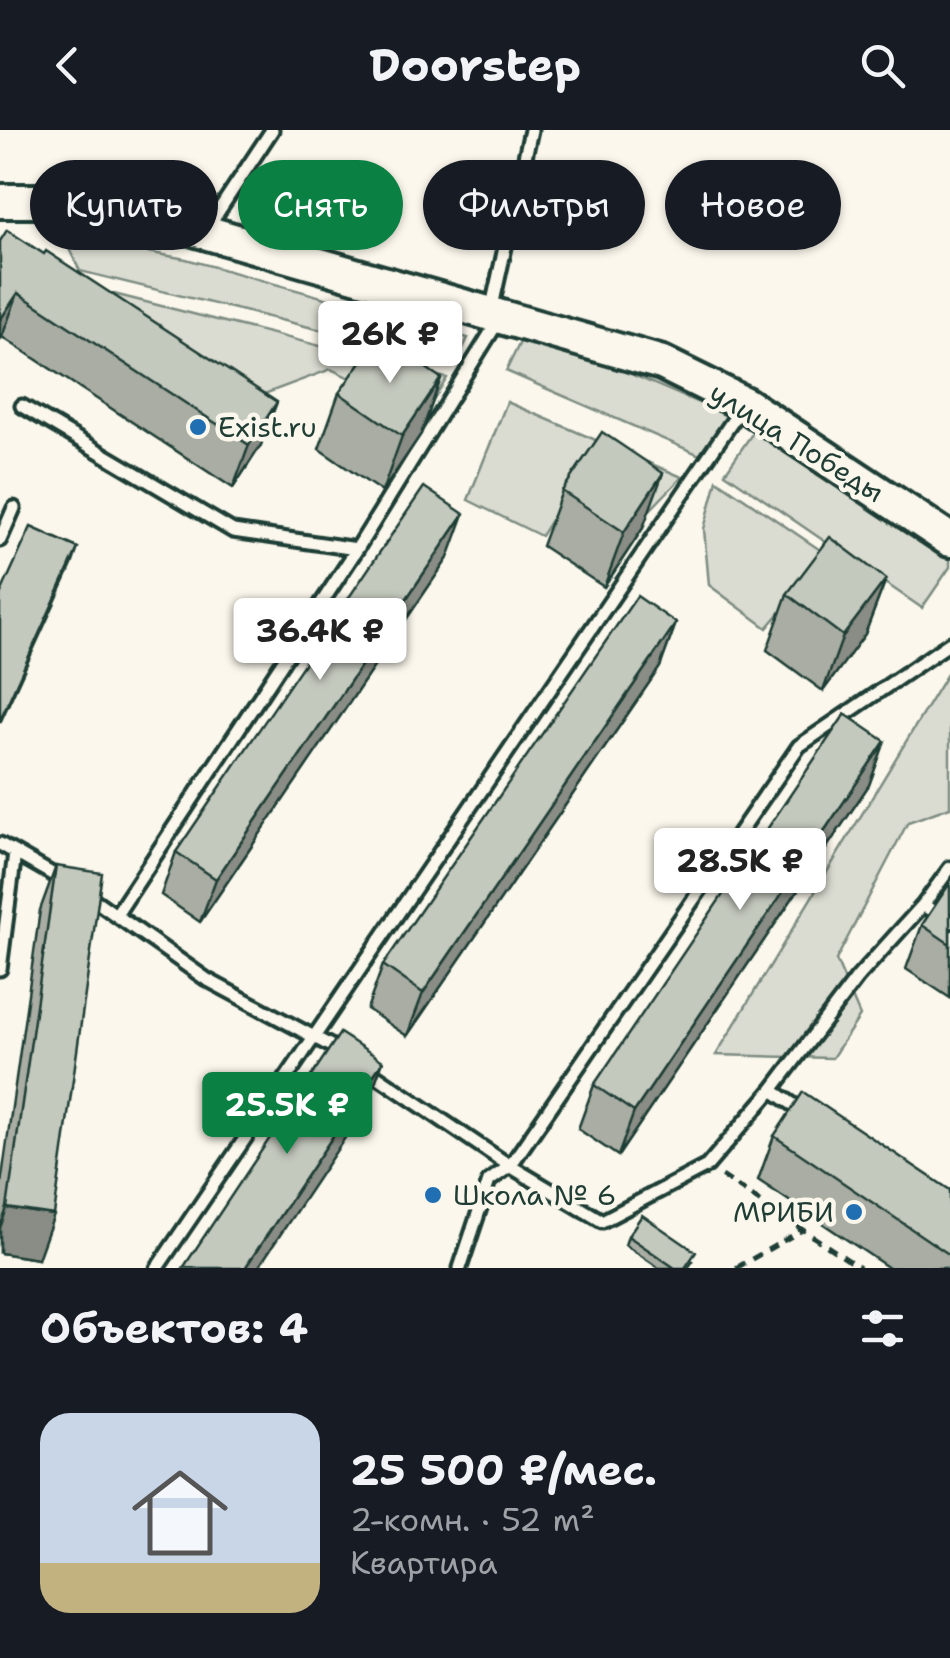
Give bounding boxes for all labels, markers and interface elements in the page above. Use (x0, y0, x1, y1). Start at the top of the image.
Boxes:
text: Doorstep (369, 35, 581, 95)
icon: back (40, 38, 95, 93)
icon: search (855, 38, 910, 93)
chip: Купить (30, 160, 218, 250)
chip: Снять (238, 160, 403, 250)
chip: Фильтры (423, 160, 645, 250)
chip: Новое (665, 160, 841, 250)
pin: 26K ₽ (320, 301, 460, 386)
text: 26K ₽ (340, 312, 440, 355)
street label: улица Победы (703, 373, 891, 511)
place label: Exist.ru (218, 408, 317, 446)
marker: Exist.ru (187, 416, 209, 438)
pin: 36.4K ₽ (228, 598, 412, 683)
text: 36.4K ₽ (256, 609, 384, 652)
pin: 28.5K ₽ (648, 828, 832, 913)
text: 28.5K ₽ (676, 839, 804, 882)
pin: 25.5K ₽ (195, 1072, 379, 1157)
text: 25.5K ₽ (224, 1083, 350, 1126)
place label: Школа № 6 (453, 1176, 616, 1214)
marker: Школа № 6 (422, 1184, 444, 1206)
place label: МРИБИ (733, 1193, 834, 1231)
marker: МРИБИ (843, 1201, 865, 1223)
text: Объектов: 4 (40, 1300, 308, 1356)
icon: filters (855, 1301, 910, 1356)
text: 25 500 ₽/мес. (350, 1442, 657, 1498)
icon: home (120, 1453, 240, 1573)
text: 2-комн. · 52 m² (350, 1498, 595, 1541)
text: Квартира (350, 1541, 498, 1584)

